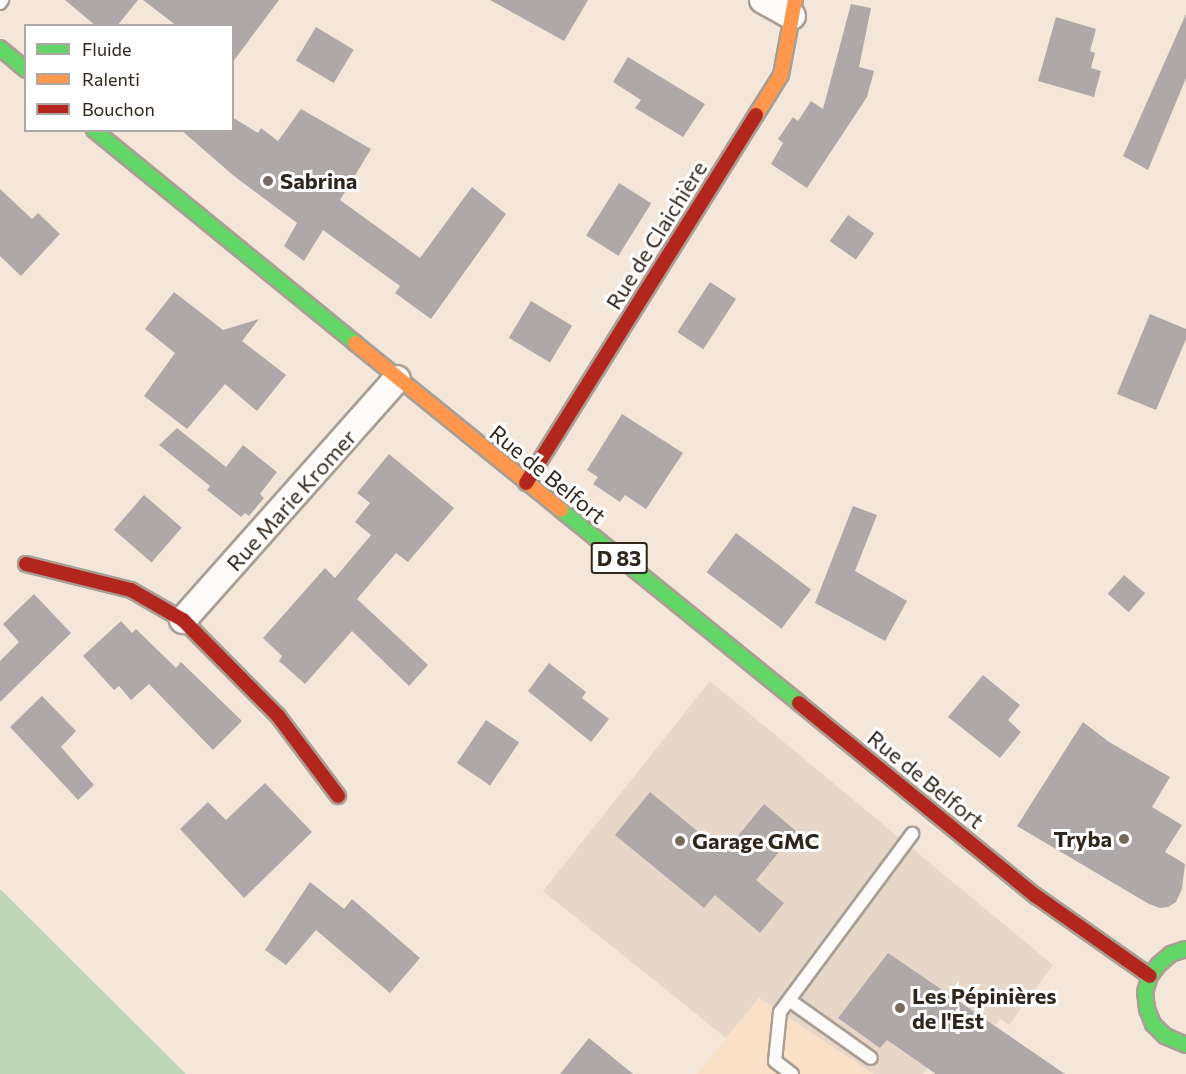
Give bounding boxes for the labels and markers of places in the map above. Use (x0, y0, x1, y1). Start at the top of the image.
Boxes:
place label: Sabrina (280, 168, 357, 194)
marker: Sabrina (261, 174, 275, 188)
place label: Tryba (1053, 826, 1112, 852)
place label: Garage GMC (692, 828, 820, 854)
marker: Tryba (1117, 832, 1131, 846)
marker: Garage GMC (673, 834, 687, 848)
place label: Les Pépinières de l'Est (912, 982, 1057, 1034)
marker: Les Pépinières de l'Est (893, 1001, 907, 1015)

